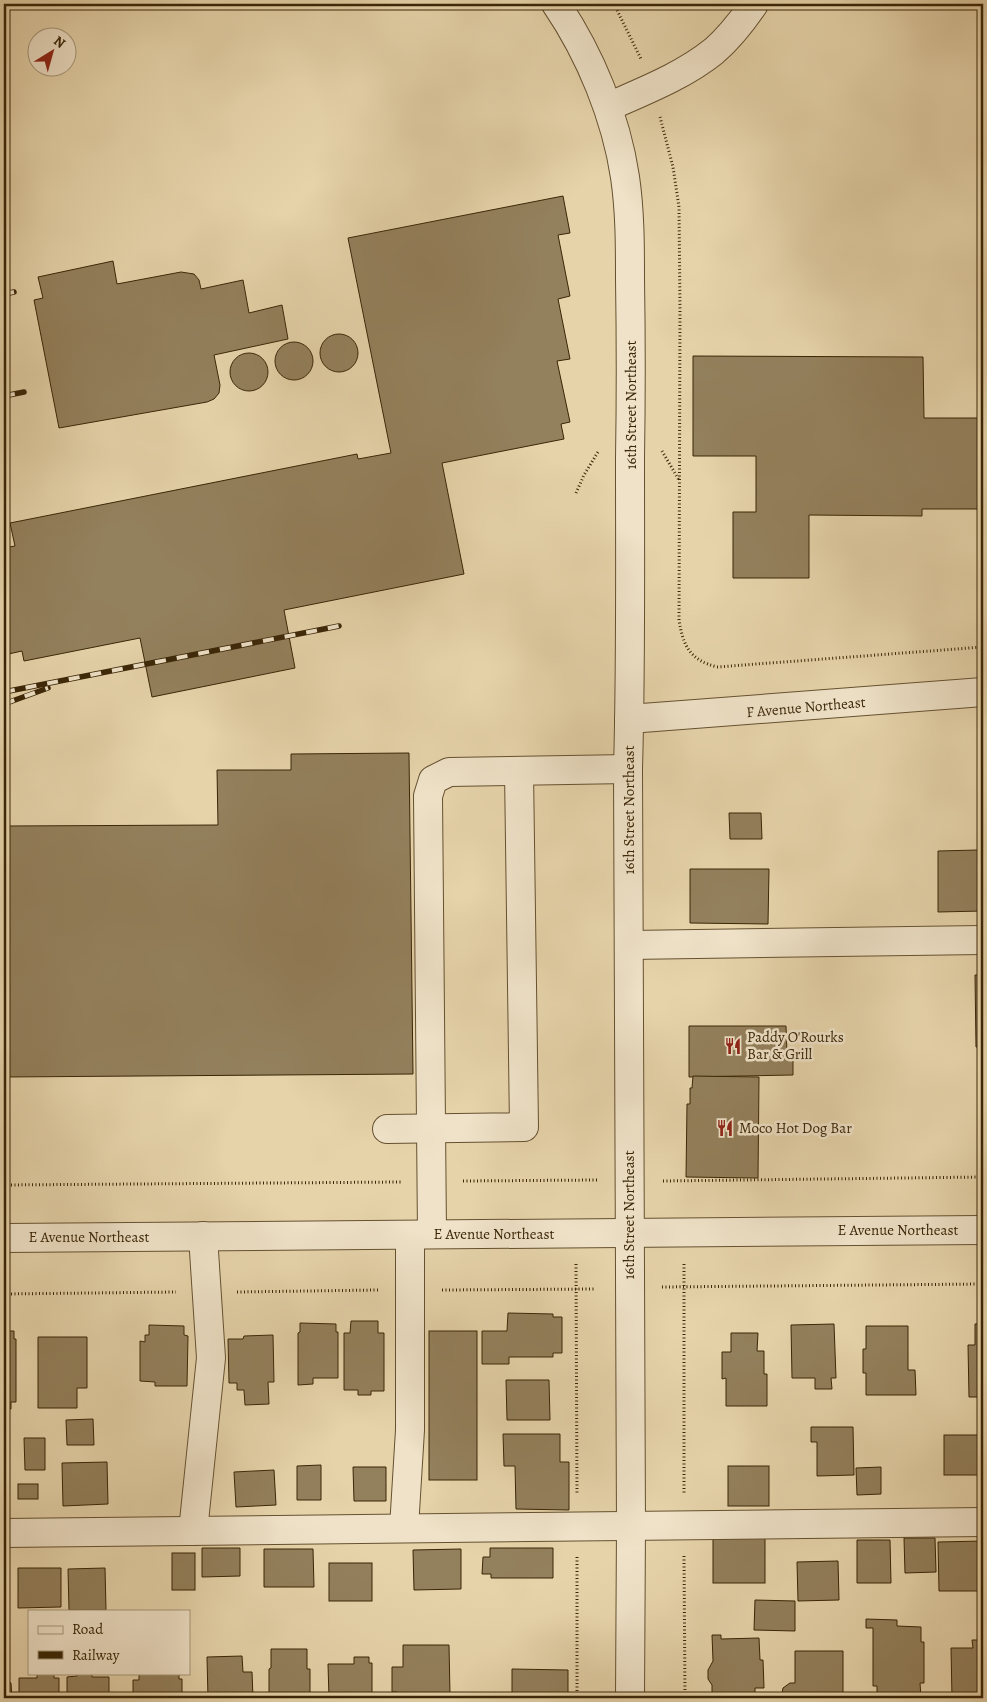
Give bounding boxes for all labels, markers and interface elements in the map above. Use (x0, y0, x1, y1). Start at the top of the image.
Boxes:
north arrow (28, 28, 78, 78)
text: N (50, 31, 69, 53)
street label: 16th Street Northeast (621, 340, 641, 470)
street label: F Avenue Northeast (746, 692, 867, 722)
street label: 16th Street Northeast (619, 745, 639, 875)
place label: Paddy O'Rourks Bar & Grill (747, 1027, 844, 1064)
restaurant icon: Paddy O'Rourks Bar & Grill (723, 1036, 743, 1056)
restaurant icon: Moco Hot Dog Bar (715, 1118, 735, 1138)
place label: Moco Hot Dog Bar (739, 1118, 852, 1138)
street label: 16th Street Northeast (619, 1150, 639, 1280)
street label: E Avenue Northeast (838, 1220, 958, 1240)
street label: E Avenue Northeast (434, 1224, 554, 1244)
street label: E Avenue Northeast (29, 1227, 149, 1247)
legend (28, 1610, 190, 1674)
text: Road (72, 1619, 104, 1639)
text: Railway (72, 1645, 120, 1665)

